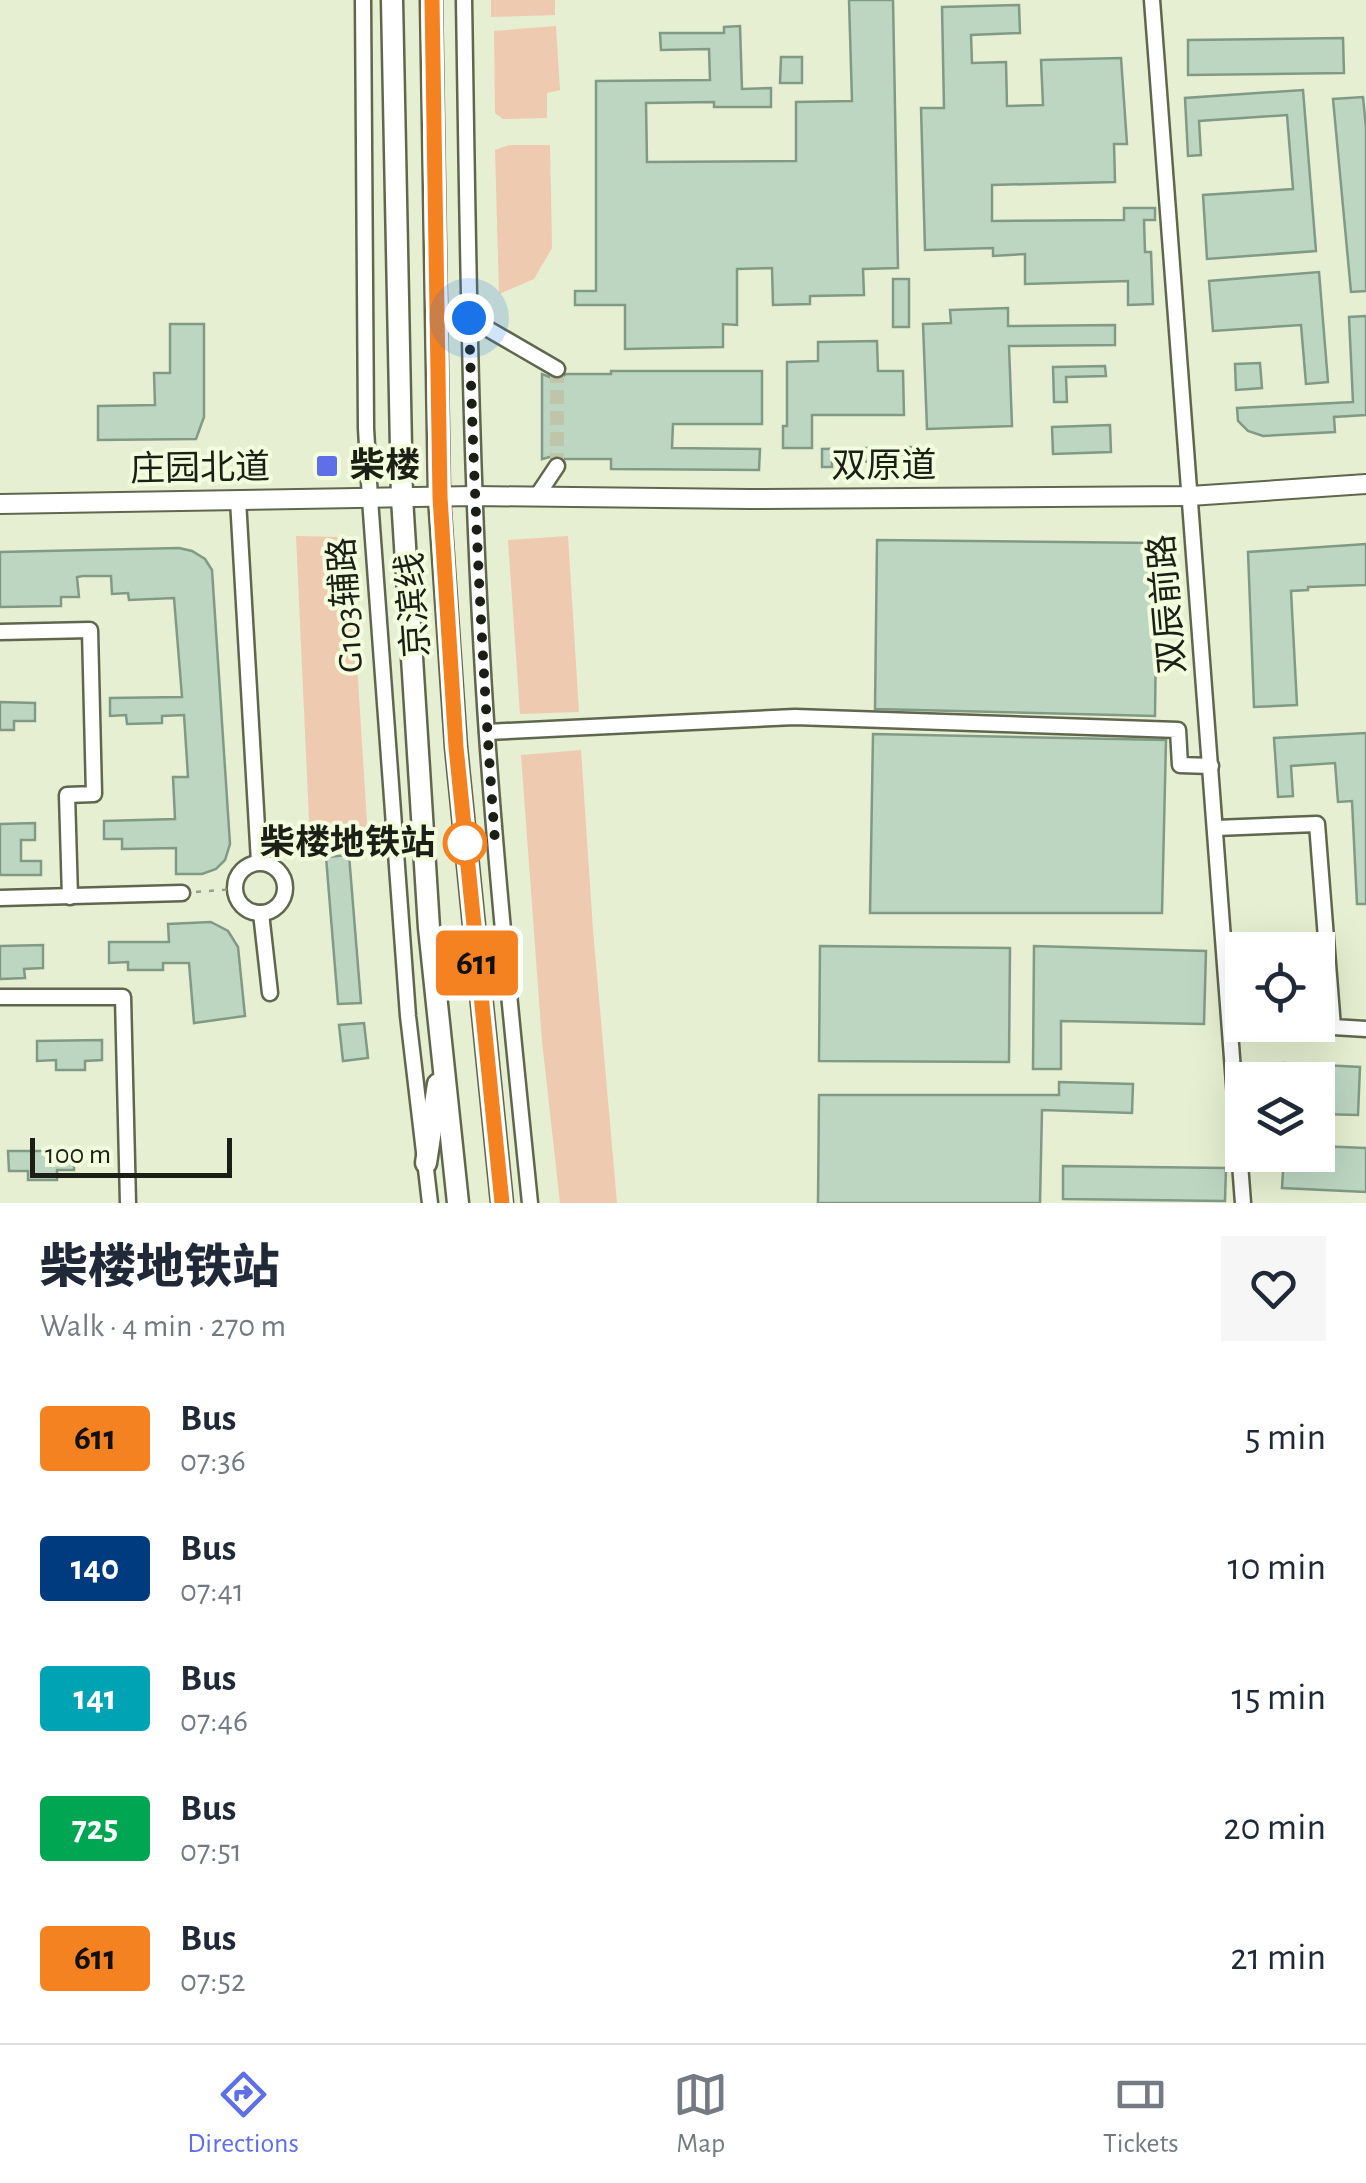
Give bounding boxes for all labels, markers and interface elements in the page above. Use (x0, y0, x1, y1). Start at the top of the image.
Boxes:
your location (444, 293, 494, 343)
place label: 柴楼 (350, 447, 420, 484)
street label: 双原道 (831, 447, 937, 484)
street label: 庄园北道 (130, 448, 270, 488)
marker: 柴楼 (314, 453, 340, 479)
street label: 双辰前路 (1142, 533, 1192, 675)
street label: G103辅路 (323, 536, 369, 674)
street label: 京滨线 (391, 551, 435, 659)
marker: 柴楼地铁站 (444, 822, 486, 864)
place label: 柴楼地铁站 (260, 824, 435, 861)
line badge: 611 (420, 930, 534, 996)
map controls (1225, 932, 1335, 1172)
button: locate (1225, 932, 1335, 1042)
text: 611 (456, 946, 498, 981)
button: layers (1225, 1062, 1335, 1172)
scale bar (30, 1133, 232, 1178)
text: 100 m (45, 1141, 111, 1169)
button: heart (1221, 1236, 1326, 1341)
text: 柴楼地铁站 (40, 1245, 280, 1293)
text: Walk · 4 min · 270 m (40, 1310, 286, 1342)
text: Bus (180, 1400, 236, 1438)
text: 5 min (1245, 1419, 1326, 1457)
text: 611 (74, 1421, 116, 1456)
text: 07:36 (180, 1445, 246, 1477)
text: Bus (180, 1530, 236, 1568)
text: 10 min (1227, 1549, 1326, 1587)
text: 140 (71, 1551, 119, 1586)
text: 07:41 (180, 1575, 244, 1607)
text: Bus (180, 1660, 236, 1698)
text: 15 min (1232, 1679, 1326, 1717)
text: 141 (74, 1681, 116, 1716)
text: 07:46 (180, 1705, 248, 1737)
text: Bus (180, 1790, 236, 1828)
text: 20 min (1223, 1809, 1326, 1847)
text: 725 (72, 1811, 118, 1846)
text: 07:51 (180, 1835, 242, 1867)
text: Bus (180, 1920, 236, 1958)
text: 21 min (1230, 1939, 1326, 1977)
text: 611 (74, 1941, 116, 1976)
text: 07:52 (180, 1965, 246, 1997)
tab: Directions (187, 2067, 299, 2161)
tab: Map (673, 2067, 728, 2161)
tab: Tickets (1103, 2067, 1179, 2161)

